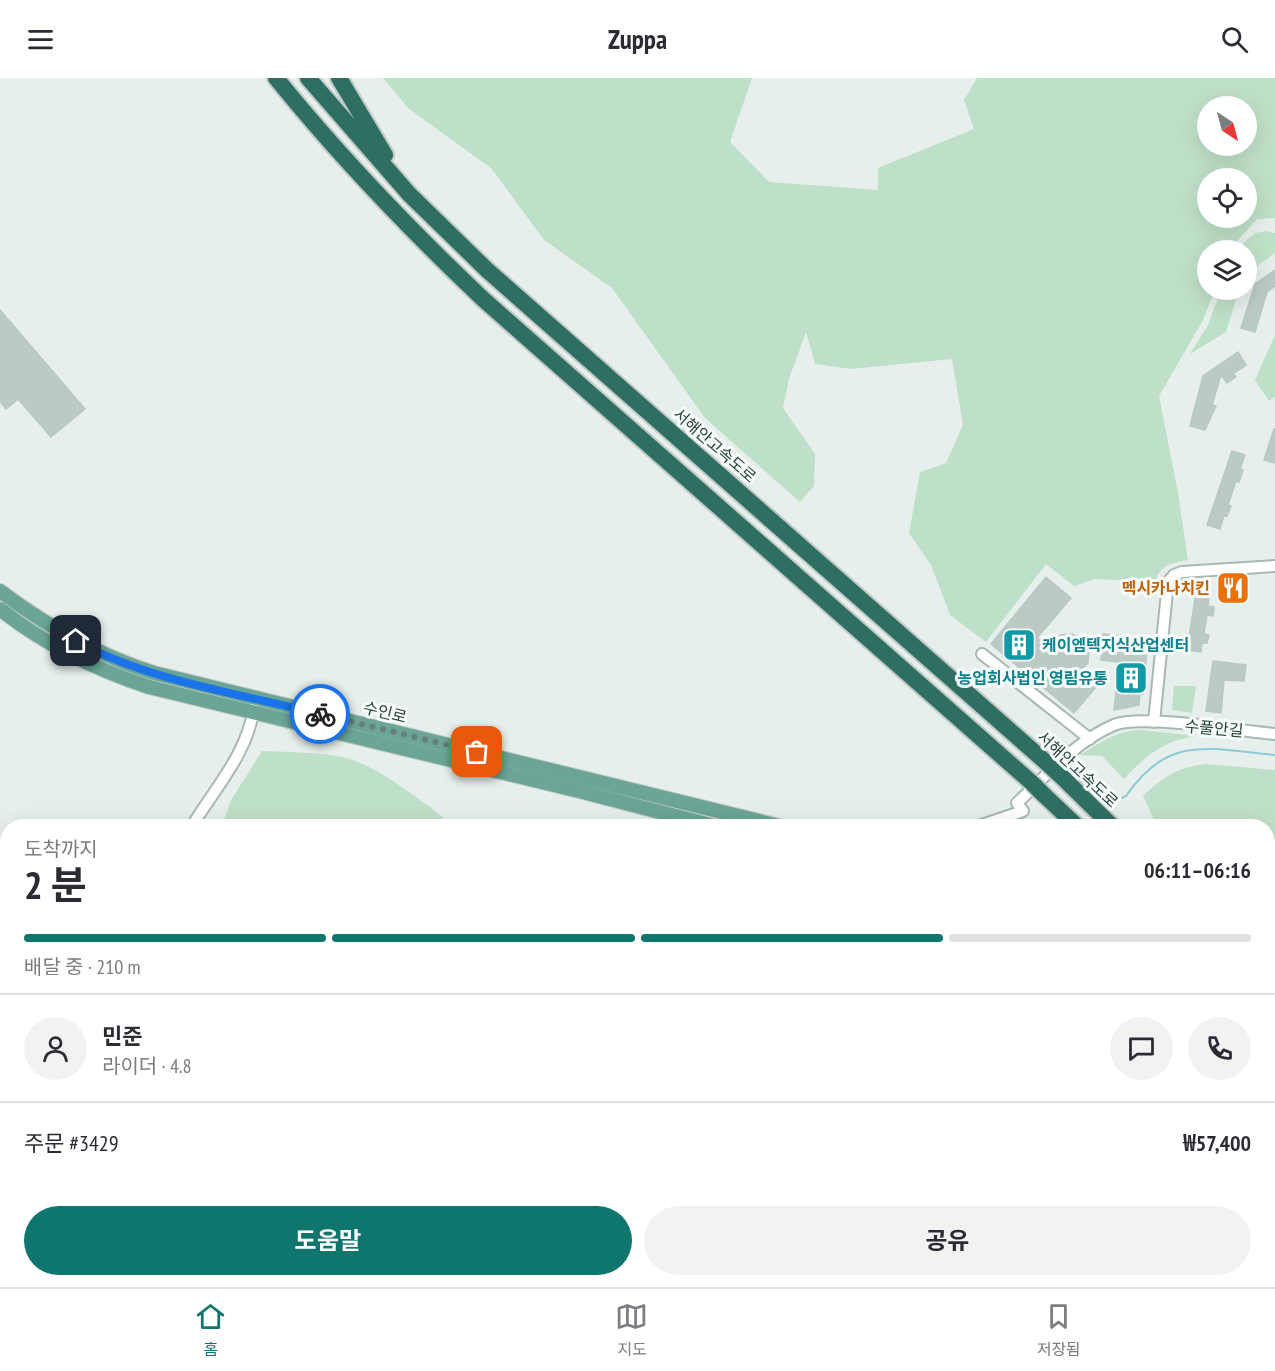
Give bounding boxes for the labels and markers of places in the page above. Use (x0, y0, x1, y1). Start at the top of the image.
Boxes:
restaurant icon: 멕시카나치킨 (1215, 570, 1251, 606)
place label: 멕시카나치킨 (1122, 578, 1210, 598)
pin (50, 615, 101, 666)
building icon: 케이엠텍지식산업센터 (1001, 627, 1037, 663)
place label: 케이엠텍지식산업센터 (1042, 635, 1189, 655)
building icon: 농업회사법인 영림유통 (1113, 660, 1149, 696)
place label: 농업회사법인 영림유통 (958, 668, 1108, 688)
pin (451, 726, 502, 777)

